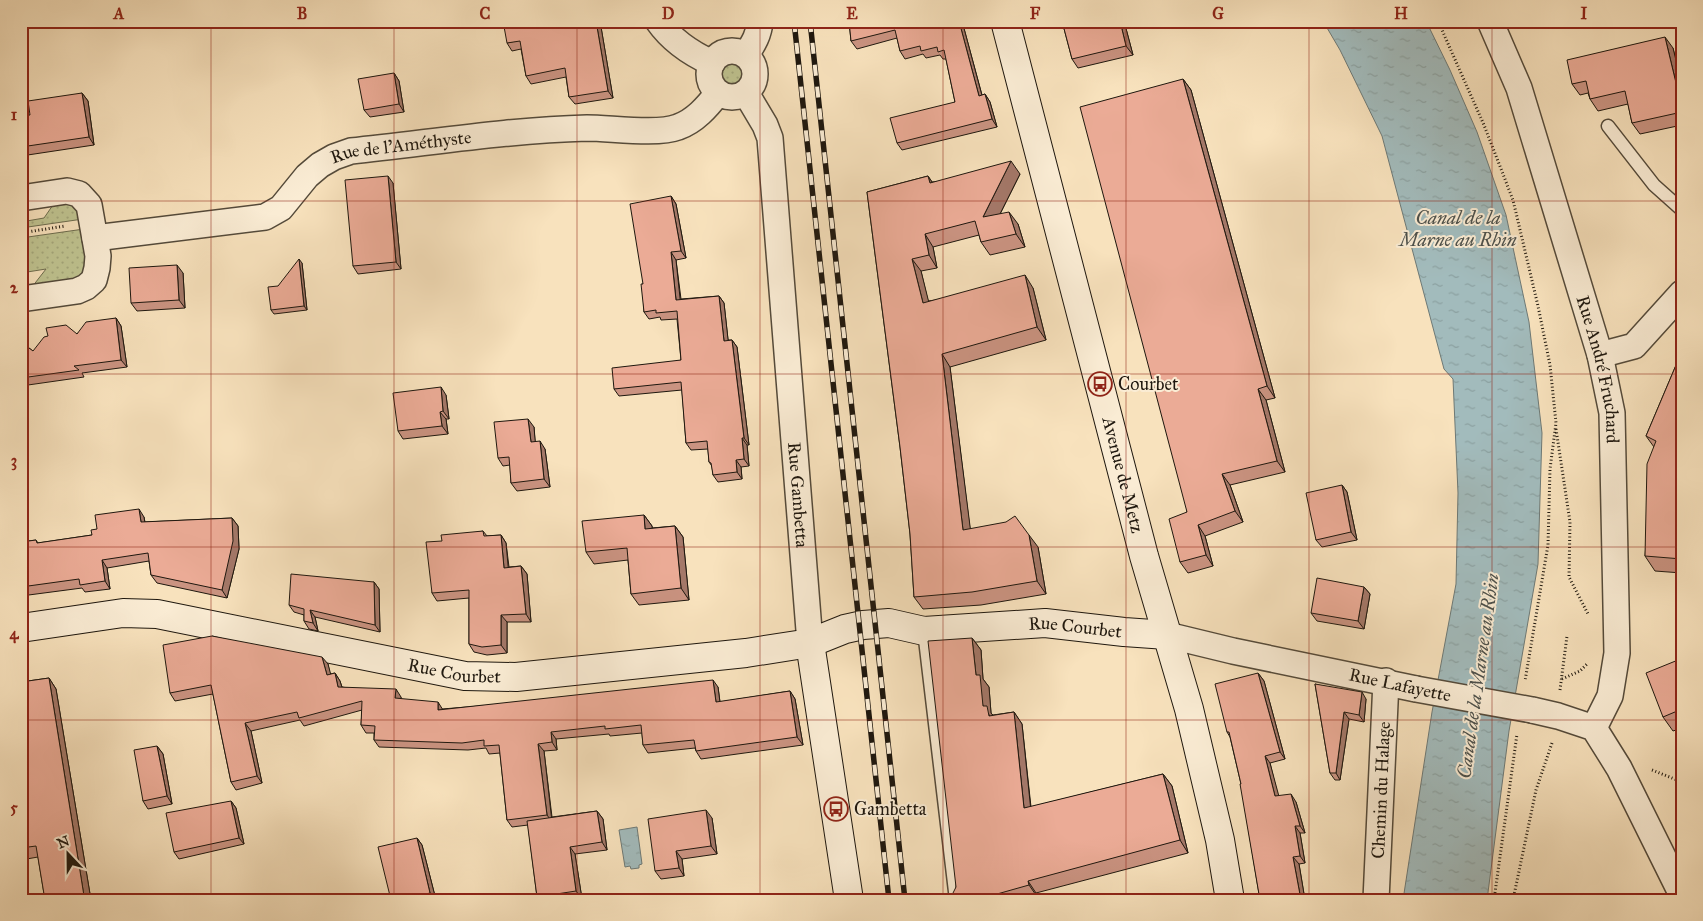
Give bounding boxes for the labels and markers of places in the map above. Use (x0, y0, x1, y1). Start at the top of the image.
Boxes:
bus stop icon: Courbet (1087, 371, 1113, 397)
place label: Courbet (1118, 373, 1179, 395)
bus stop icon: Gambetta (823, 796, 849, 822)
place label: Gambetta (854, 798, 927, 820)

